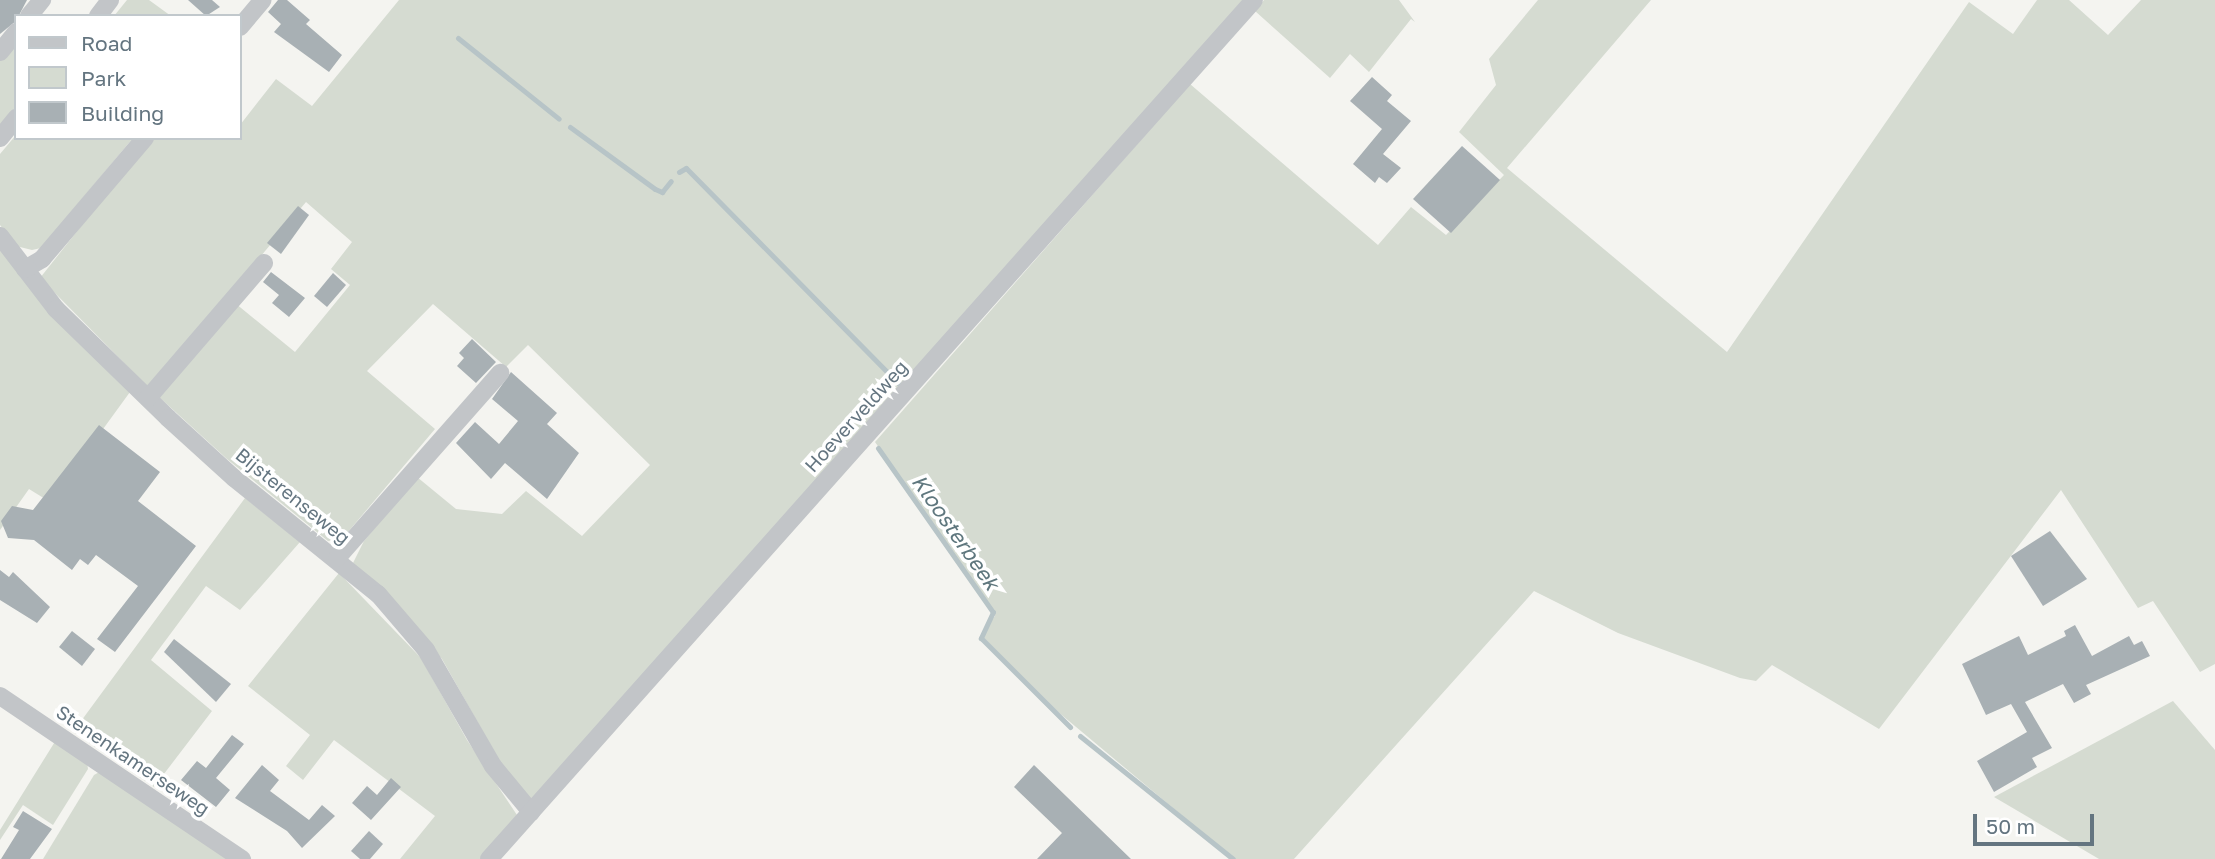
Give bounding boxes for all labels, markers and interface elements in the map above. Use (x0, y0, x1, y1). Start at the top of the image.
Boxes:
legend (14, 14, 242, 140)
text: Road (81, 30, 132, 56)
text: Park (81, 65, 126, 91)
text: Building (81, 100, 164, 126)
street label: Hoeverveldweg (800, 355, 912, 477)
street label: Bijsterenseweg (231, 443, 355, 549)
water label: Kloosterbeek (907, 469, 1005, 595)
street label: Stenenkamerseweg (52, 700, 214, 820)
scale bar (1977, 800, 2098, 844)
text: 50 m (1986, 813, 2035, 839)

